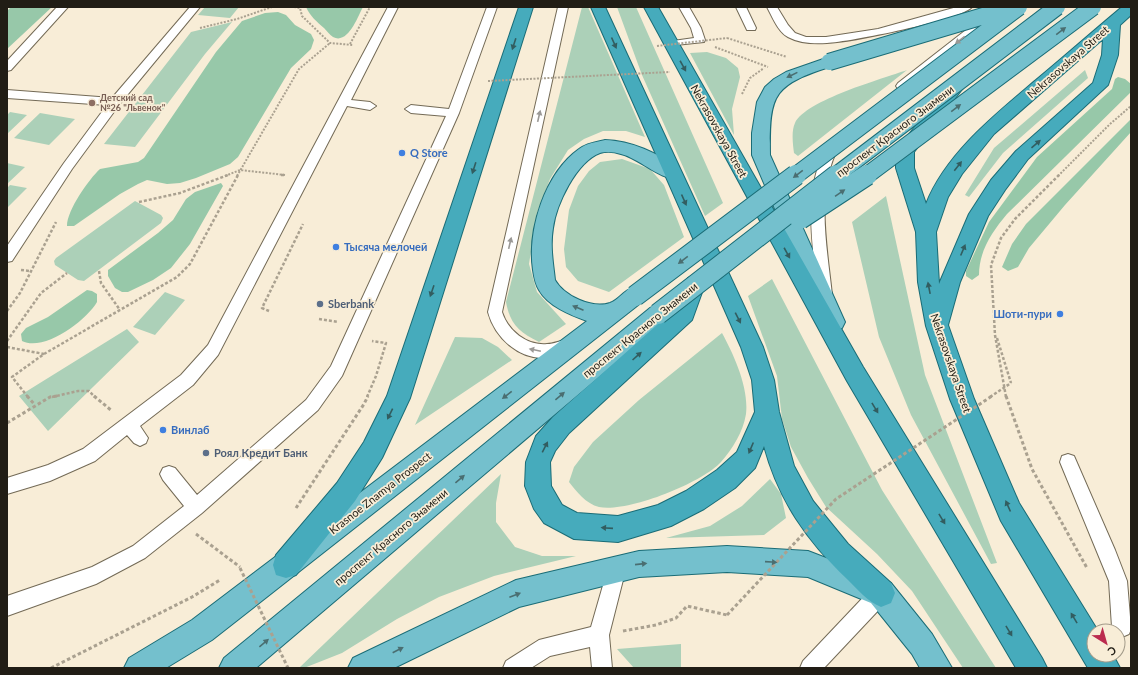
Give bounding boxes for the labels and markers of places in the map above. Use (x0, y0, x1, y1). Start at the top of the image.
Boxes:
place label: Детский сад №26 "Львенок" (100, 92, 166, 113)
marker: Детский сад №26 "Львенок" (87, 98, 97, 108)
place label: Q Store (410, 146, 448, 159)
marker: Q Store (397, 148, 407, 158)
place label: Тысяча мелочей (344, 240, 427, 253)
marker: Тысяча мелочей (331, 242, 341, 252)
place label: Sberbank (328, 297, 374, 310)
marker: Sberbank (315, 299, 325, 309)
place label: Шоти-пури (993, 307, 1052, 320)
marker: Шоти-пури (1055, 309, 1065, 319)
place label: Винлаб (171, 423, 210, 436)
marker: Винлаб (158, 425, 168, 435)
place label: Роял Кредит Банк (214, 446, 308, 459)
marker: Роял Кредит Банк (201, 448, 211, 458)

